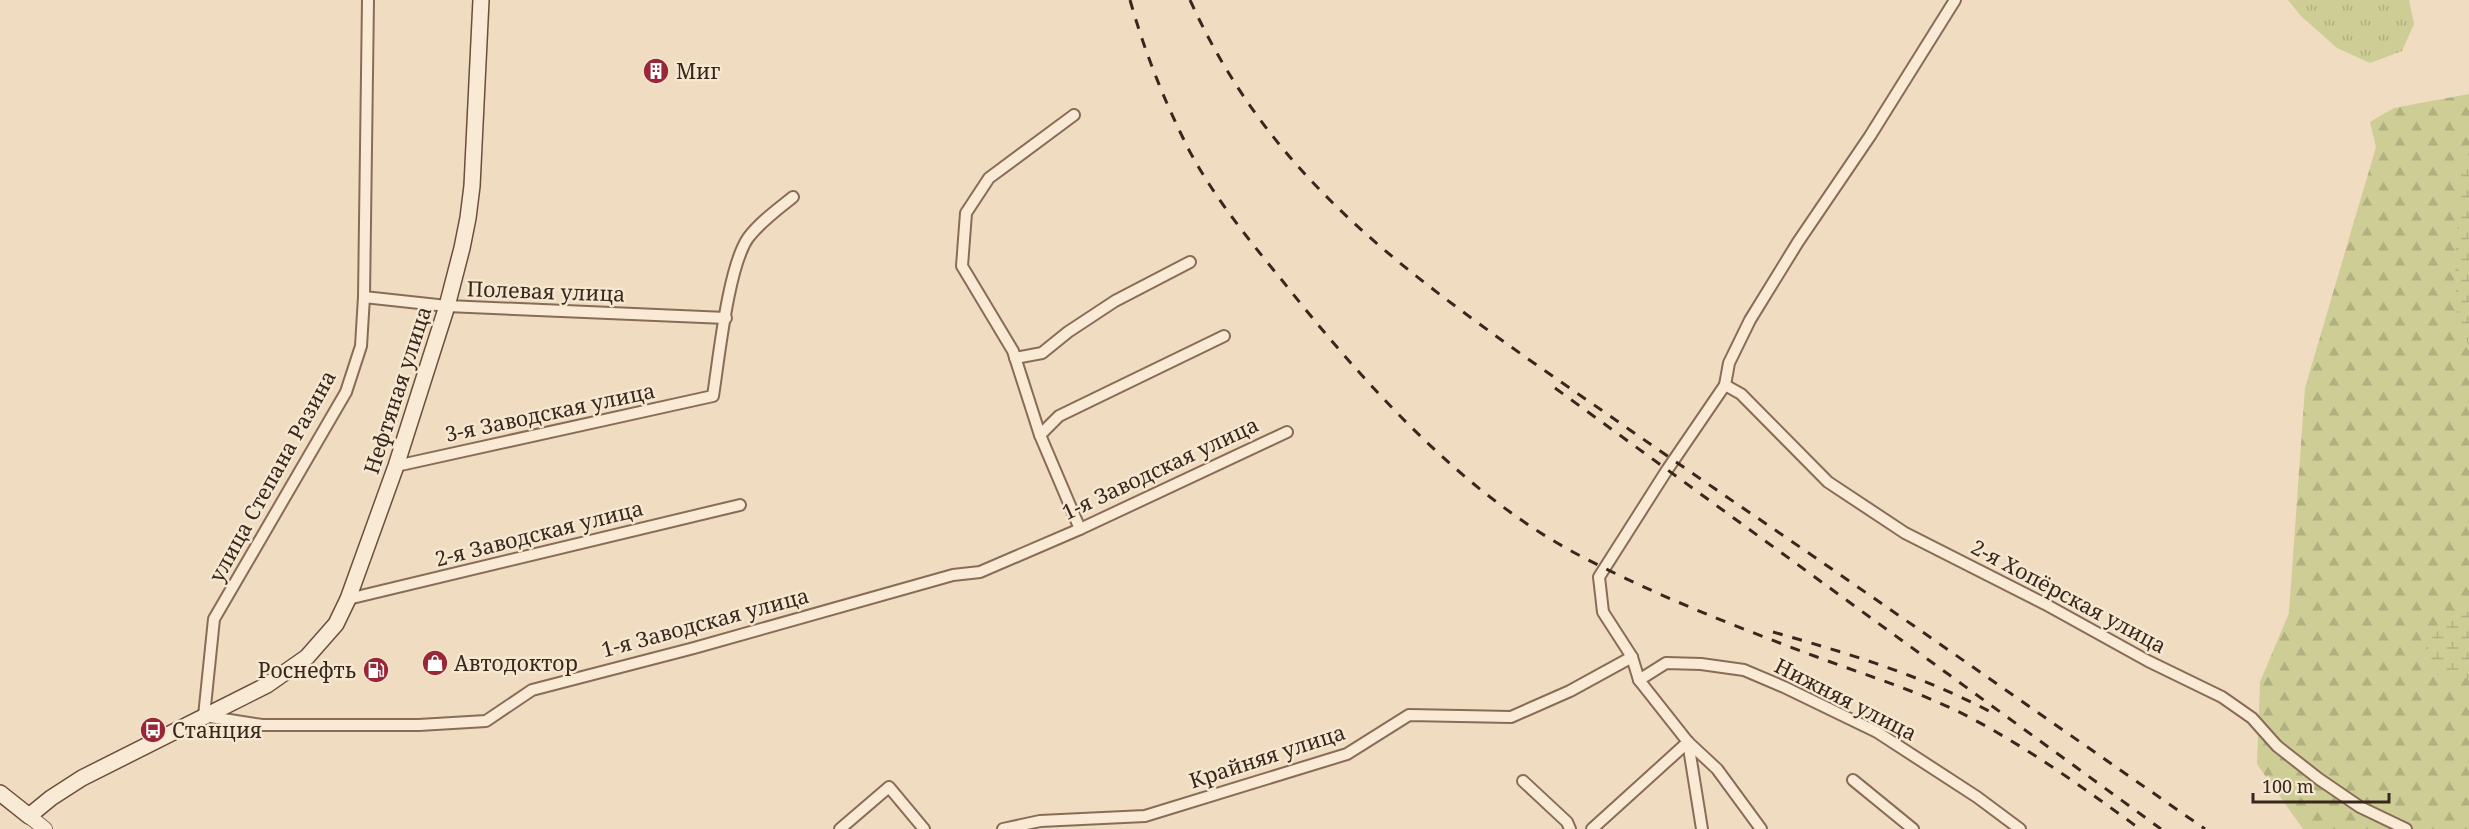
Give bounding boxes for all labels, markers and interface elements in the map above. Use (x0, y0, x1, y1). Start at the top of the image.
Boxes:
building icon: Миг (641, 56, 671, 86)
place label: Миг (676, 57, 720, 85)
street label: Полевая улица (466, 274, 626, 308)
street label: Нефтяная улица (357, 303, 437, 477)
street label: улица Степана Разина (202, 365, 342, 587)
street label: 3-я Заводская улица (442, 376, 658, 448)
street label: 1-я Заводская улица (1057, 410, 1263, 526)
street label: 2-я Заводская улица (432, 494, 646, 572)
street label: 2-я Хопёрская улица (1967, 533, 2171, 659)
street label: 1-я Заводская улица (598, 581, 812, 663)
shop icon: Автодоктор (420, 648, 450, 678)
place label: Автодоктор (454, 649, 578, 677)
street label: Нижняя улица (1770, 651, 1922, 747)
fuel station icon: Роснефть (361, 655, 391, 685)
place label: Роснефть (258, 656, 356, 684)
bus stop icon: Станция (138, 715, 168, 745)
place label: Станция (172, 716, 262, 744)
street label: Крайняя улица (1185, 718, 1349, 794)
scale bar (2253, 766, 2390, 804)
text: 100 m (2262, 774, 2314, 798)

